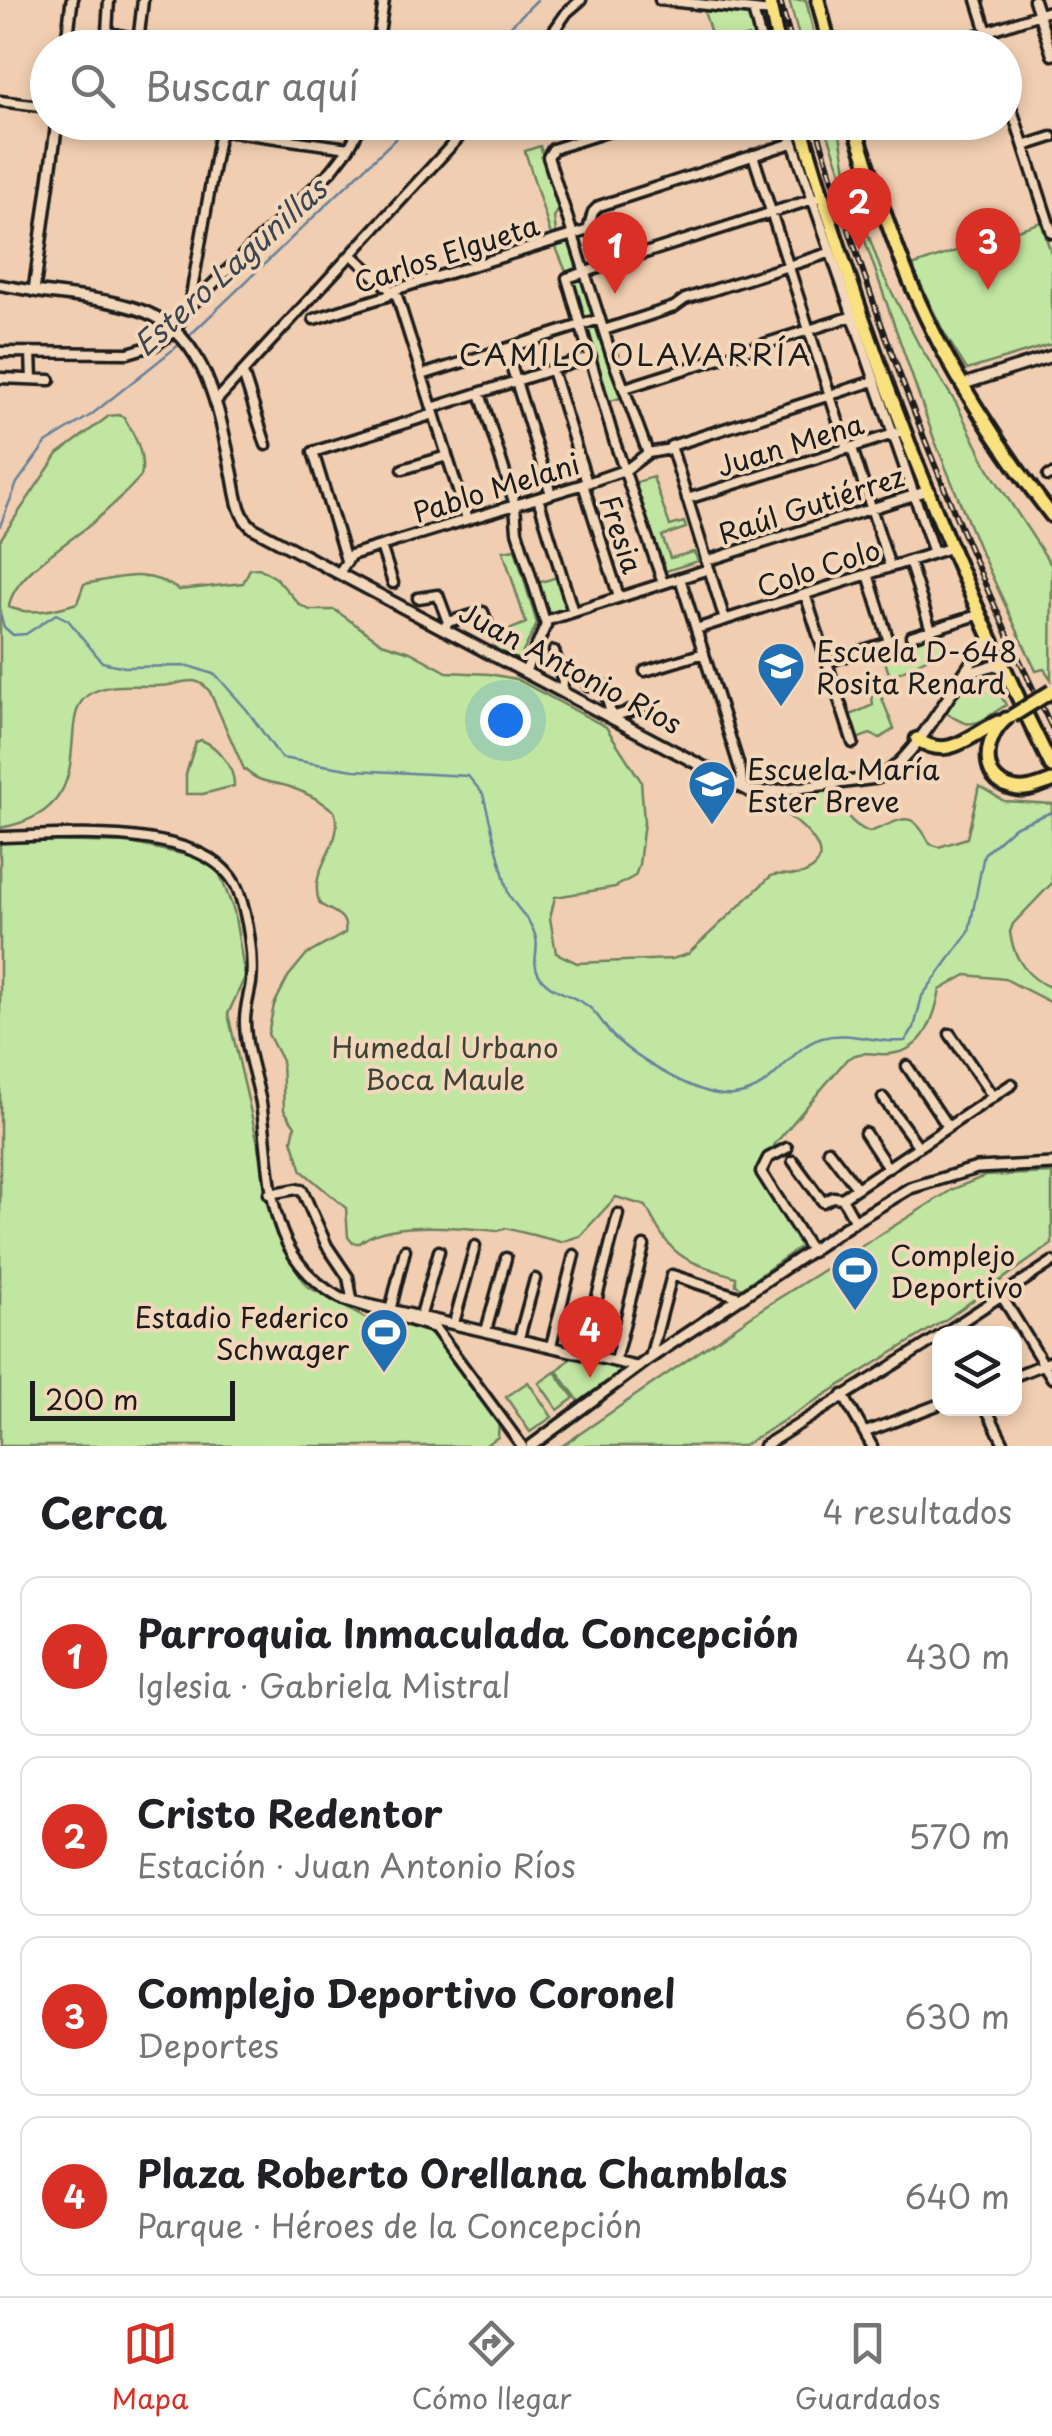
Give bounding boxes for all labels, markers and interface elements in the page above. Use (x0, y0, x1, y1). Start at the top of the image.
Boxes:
search box (30, 30, 1022, 140)
text: Buscar aquí (145, 57, 359, 114)
icon: search (65, 58, 120, 113)
water label: Estero Lagunillas (122, 165, 338, 365)
pin: 2 (826, 168, 892, 250)
street label: Carlos Elgueta (348, 203, 545, 303)
pin: 3 (956, 208, 1020, 290)
pin: 1 (582, 212, 648, 294)
district label: CAMILO OLAVARRÍA (459, 331, 813, 376)
street label: Juan Mena (711, 401, 869, 487)
street label: Pablo Melani (407, 441, 585, 533)
street label: Raúl Gutiérrez (712, 454, 910, 554)
street label: Fresia (589, 489, 655, 580)
street label: Colo Colo (751, 527, 885, 607)
street label: Juan Antonio Ríos (452, 590, 690, 744)
place label: Escuela D-648 Rosita Renard (816, 629, 1017, 704)
school or university icon: Escuela D-648 Rosita Renard (755, 640, 807, 708)
your location (480, 695, 531, 746)
place label: Escuela María Ester Breve (747, 747, 940, 822)
school or university icon: Escuela María Ester Breve (686, 758, 738, 826)
park label: Humedal Urbano Boca Maule (332, 1025, 558, 1100)
place label: Complejo Deportivo (890, 1233, 1023, 1308)
sports icon: Complejo Deportivo (829, 1244, 881, 1312)
place label: Estadio Federico Schwager (134, 1295, 349, 1370)
pin: 4 (558, 1296, 622, 1378)
sports icon: Estadio Federico Schwager (358, 1306, 410, 1374)
map controls (932, 1326, 1022, 1416)
button: layers (932, 1326, 1022, 1416)
scale bar (30, 1376, 235, 1420)
text: 200 m (45, 1377, 138, 1420)
text: Cerca (40, 1480, 167, 1543)
text: 4 resultados (823, 1487, 1012, 1535)
text: Parroquia Inmaculada Concepción (137, 1604, 799, 1661)
text: 1 (67, 1632, 82, 1680)
text: 430 m (905, 1632, 1010, 1680)
text: Iglesia · Gabriela Mistral (137, 1661, 511, 1709)
text: Cristo Redentor (137, 1784, 443, 1841)
text: 2 (63, 1812, 86, 1860)
text: 570 m (908, 1812, 1010, 1860)
text: Estación · Juan Antonio Ríos (137, 1841, 576, 1889)
text: Complejo Deportivo Coronel (137, 1964, 675, 2021)
text: 3 (64, 1992, 85, 2040)
text: 630 m (905, 1992, 1010, 2040)
text: Deportes (137, 2021, 279, 2069)
text: Plaza Roberto Orellana Chamblas (137, 2144, 788, 2201)
text: 4 (64, 2172, 85, 2220)
text: 640 m (905, 2172, 1010, 2220)
text: Parque · Héroes de la Concepción (137, 2201, 642, 2249)
tab: Mapa (112, 2316, 189, 2419)
tab: Cómo llegar (412, 2316, 572, 2419)
tab: Guardados (795, 2316, 940, 2419)

